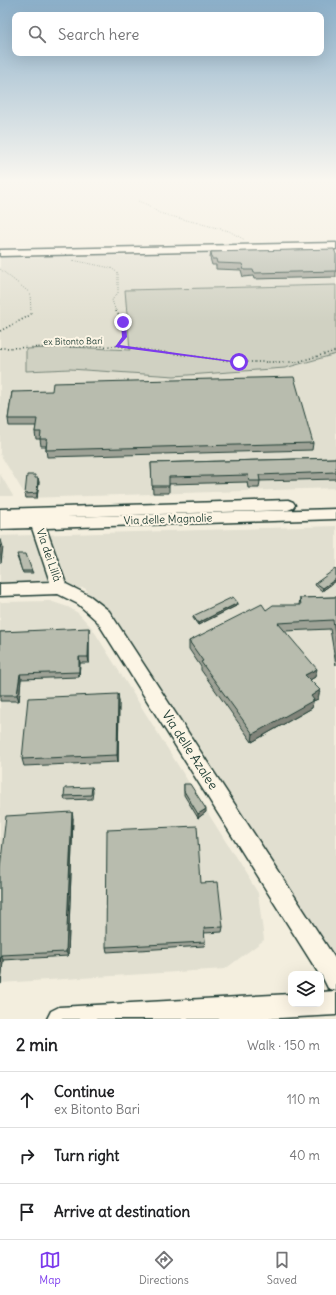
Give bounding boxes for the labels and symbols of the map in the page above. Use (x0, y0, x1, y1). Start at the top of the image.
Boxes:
route end (114, 313, 132, 331)
street label: ex Bitonto Bari (43, 335, 103, 347)
route start (230, 353, 248, 371)
street label: Via delle Magnolie (123, 510, 213, 528)
street label: Via dei Lillà (33, 527, 65, 583)
street label: Via delle Azalee (158, 707, 222, 793)

